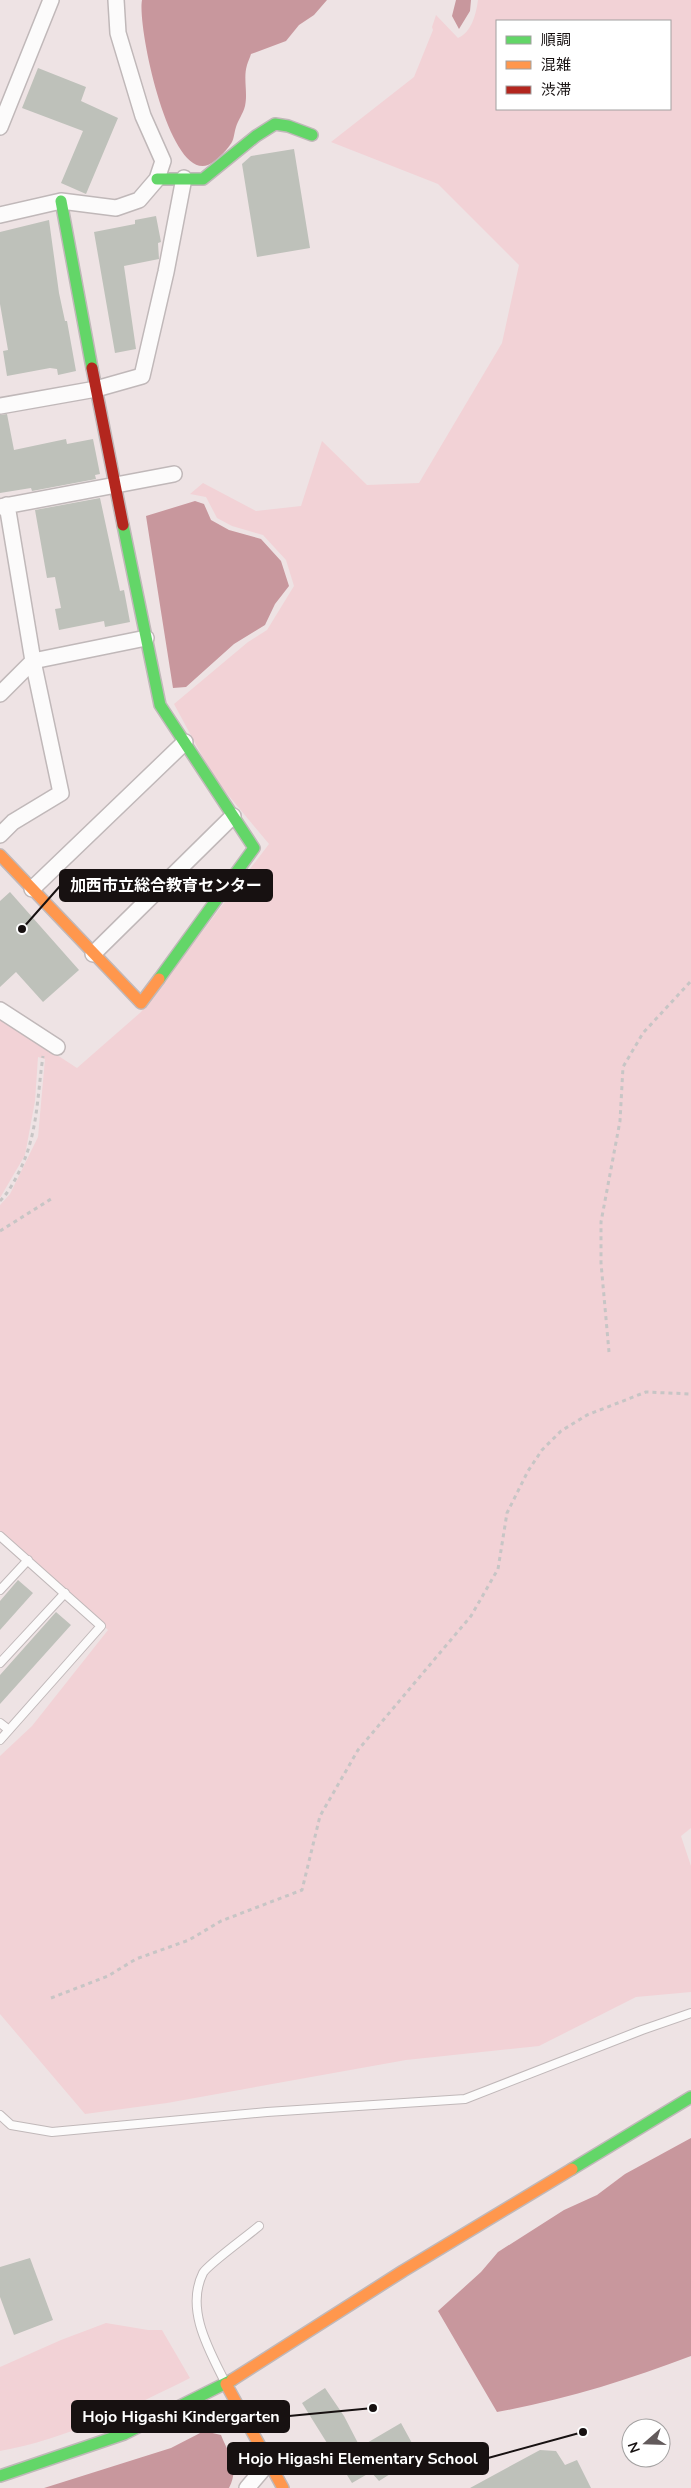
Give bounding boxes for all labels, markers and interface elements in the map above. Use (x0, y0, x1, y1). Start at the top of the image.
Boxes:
legend (496, 20, 671, 110)
text: 順調 (541, 30, 571, 50)
text: 混雑 (541, 55, 571, 75)
text: 渋滞 (541, 80, 571, 100)
callout: 加西市立総合教育センター (60, 870, 272, 901)
text: 加西市立総合教育センター (70, 875, 262, 897)
callout: Hojo Higashi Kindergarten (72, 2401, 289, 2432)
text: Hojo Higashi Kindergarten (82, 2406, 280, 2428)
north arrow (621, 2418, 671, 2468)
text: N (624, 2439, 645, 2455)
callout: Hojo Higashi Elementary School (228, 2443, 488, 2474)
text: Hojo Higashi Elementary School (238, 2448, 478, 2470)

